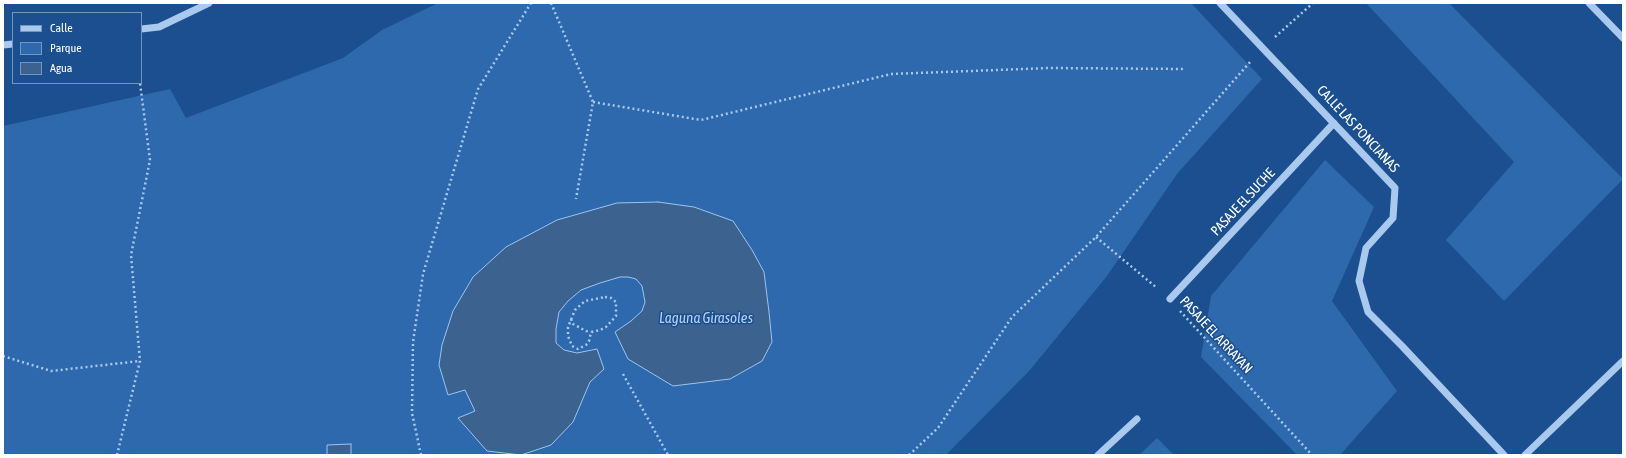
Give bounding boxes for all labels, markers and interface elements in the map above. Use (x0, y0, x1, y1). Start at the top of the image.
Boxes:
legend (12, 12, 142, 84)
text: Calle (50, 21, 73, 35)
text: Parque (50, 41, 82, 55)
text: Agua (50, 61, 72, 75)
street label: CALLE LAS PONCIANAS (1313, 82, 1403, 176)
street label: PASAJE EL SUCHE (1207, 165, 1279, 239)
street label: PASAJE EL ARRAYAN (1176, 293, 1256, 377)
water label: Laguna Girasoles (659, 309, 753, 327)

